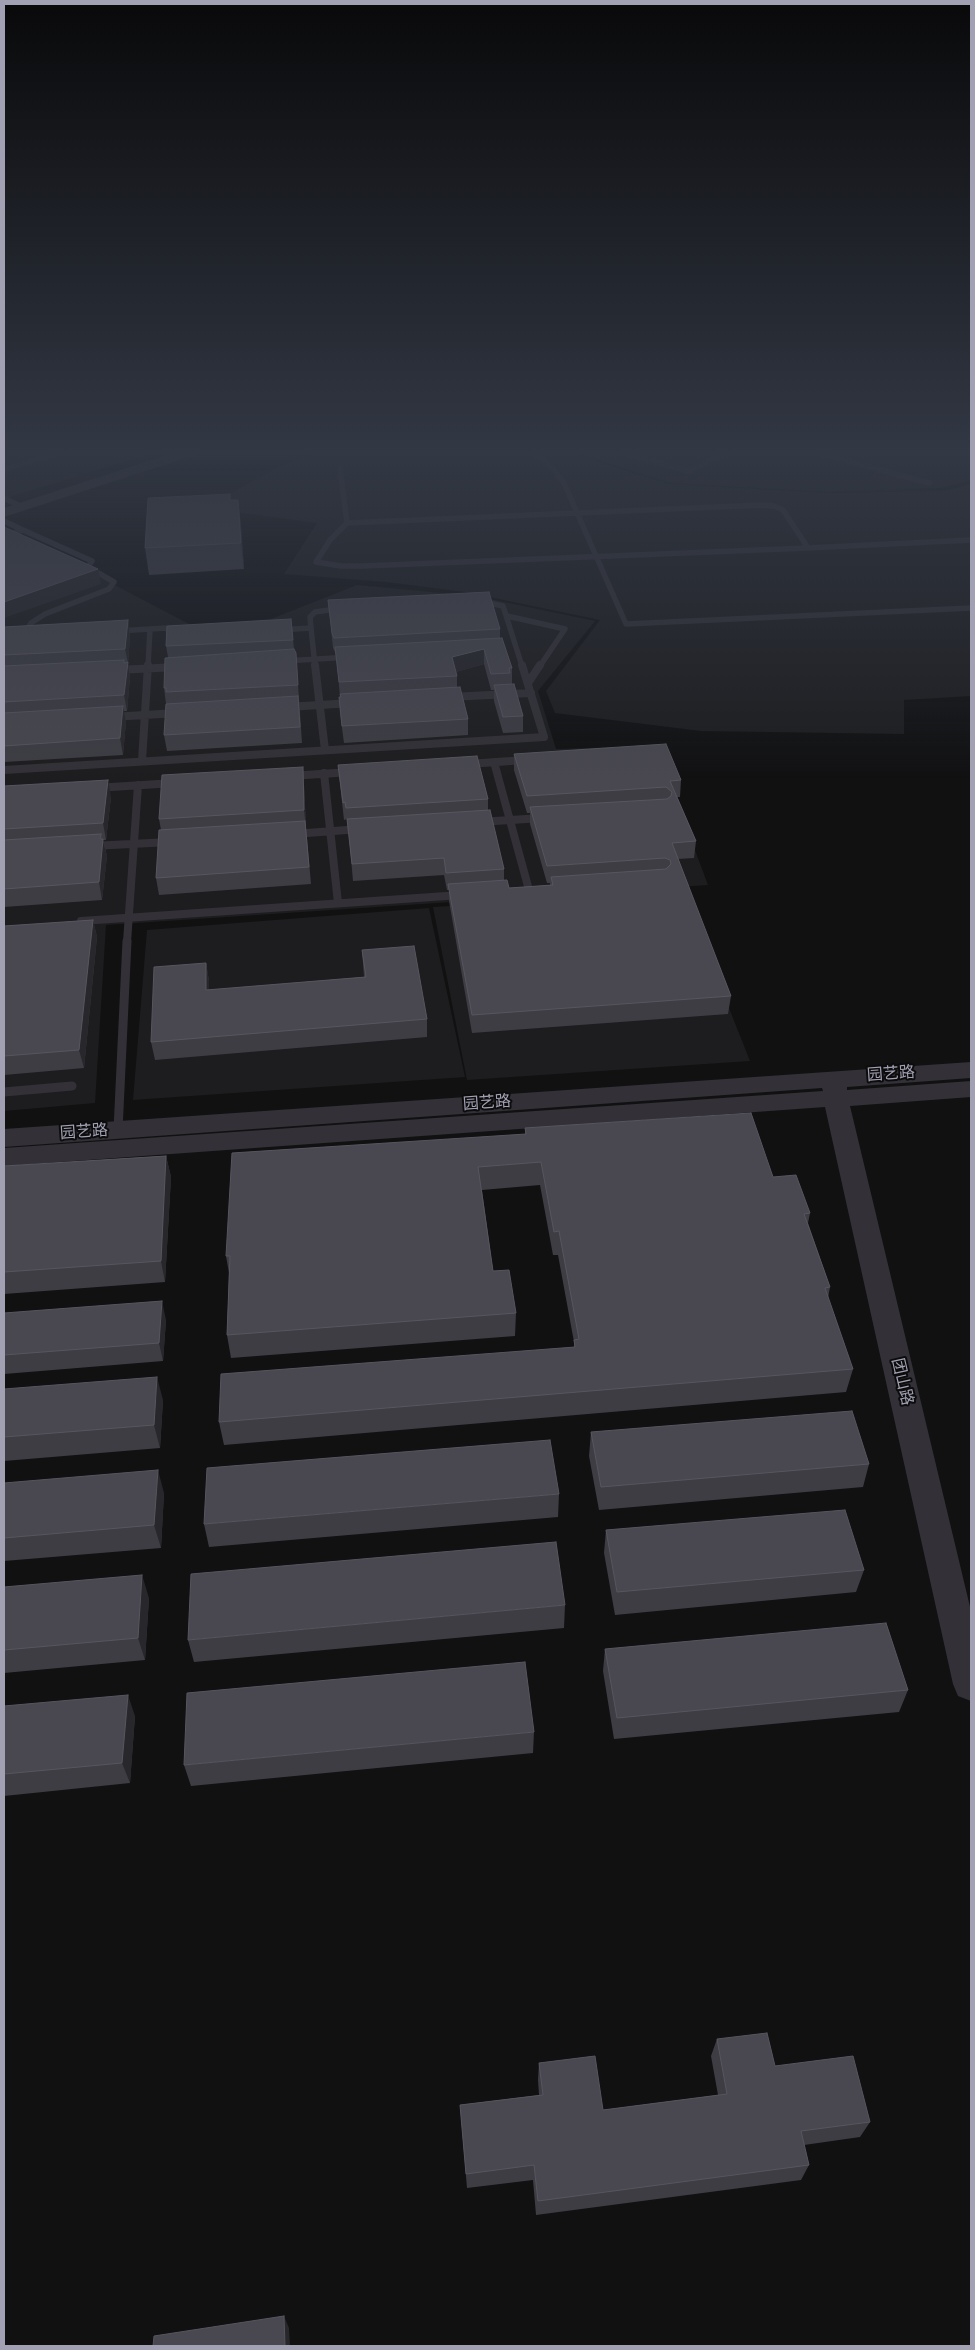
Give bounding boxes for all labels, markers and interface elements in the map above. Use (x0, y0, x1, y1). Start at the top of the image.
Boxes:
street label: 园艺路 (866, 1064, 916, 1086)
street label: 园艺路 (462, 1093, 512, 1115)
street label: 园艺路 (59, 1122, 109, 1144)
street label: 团山路 (886, 1356, 916, 1408)

